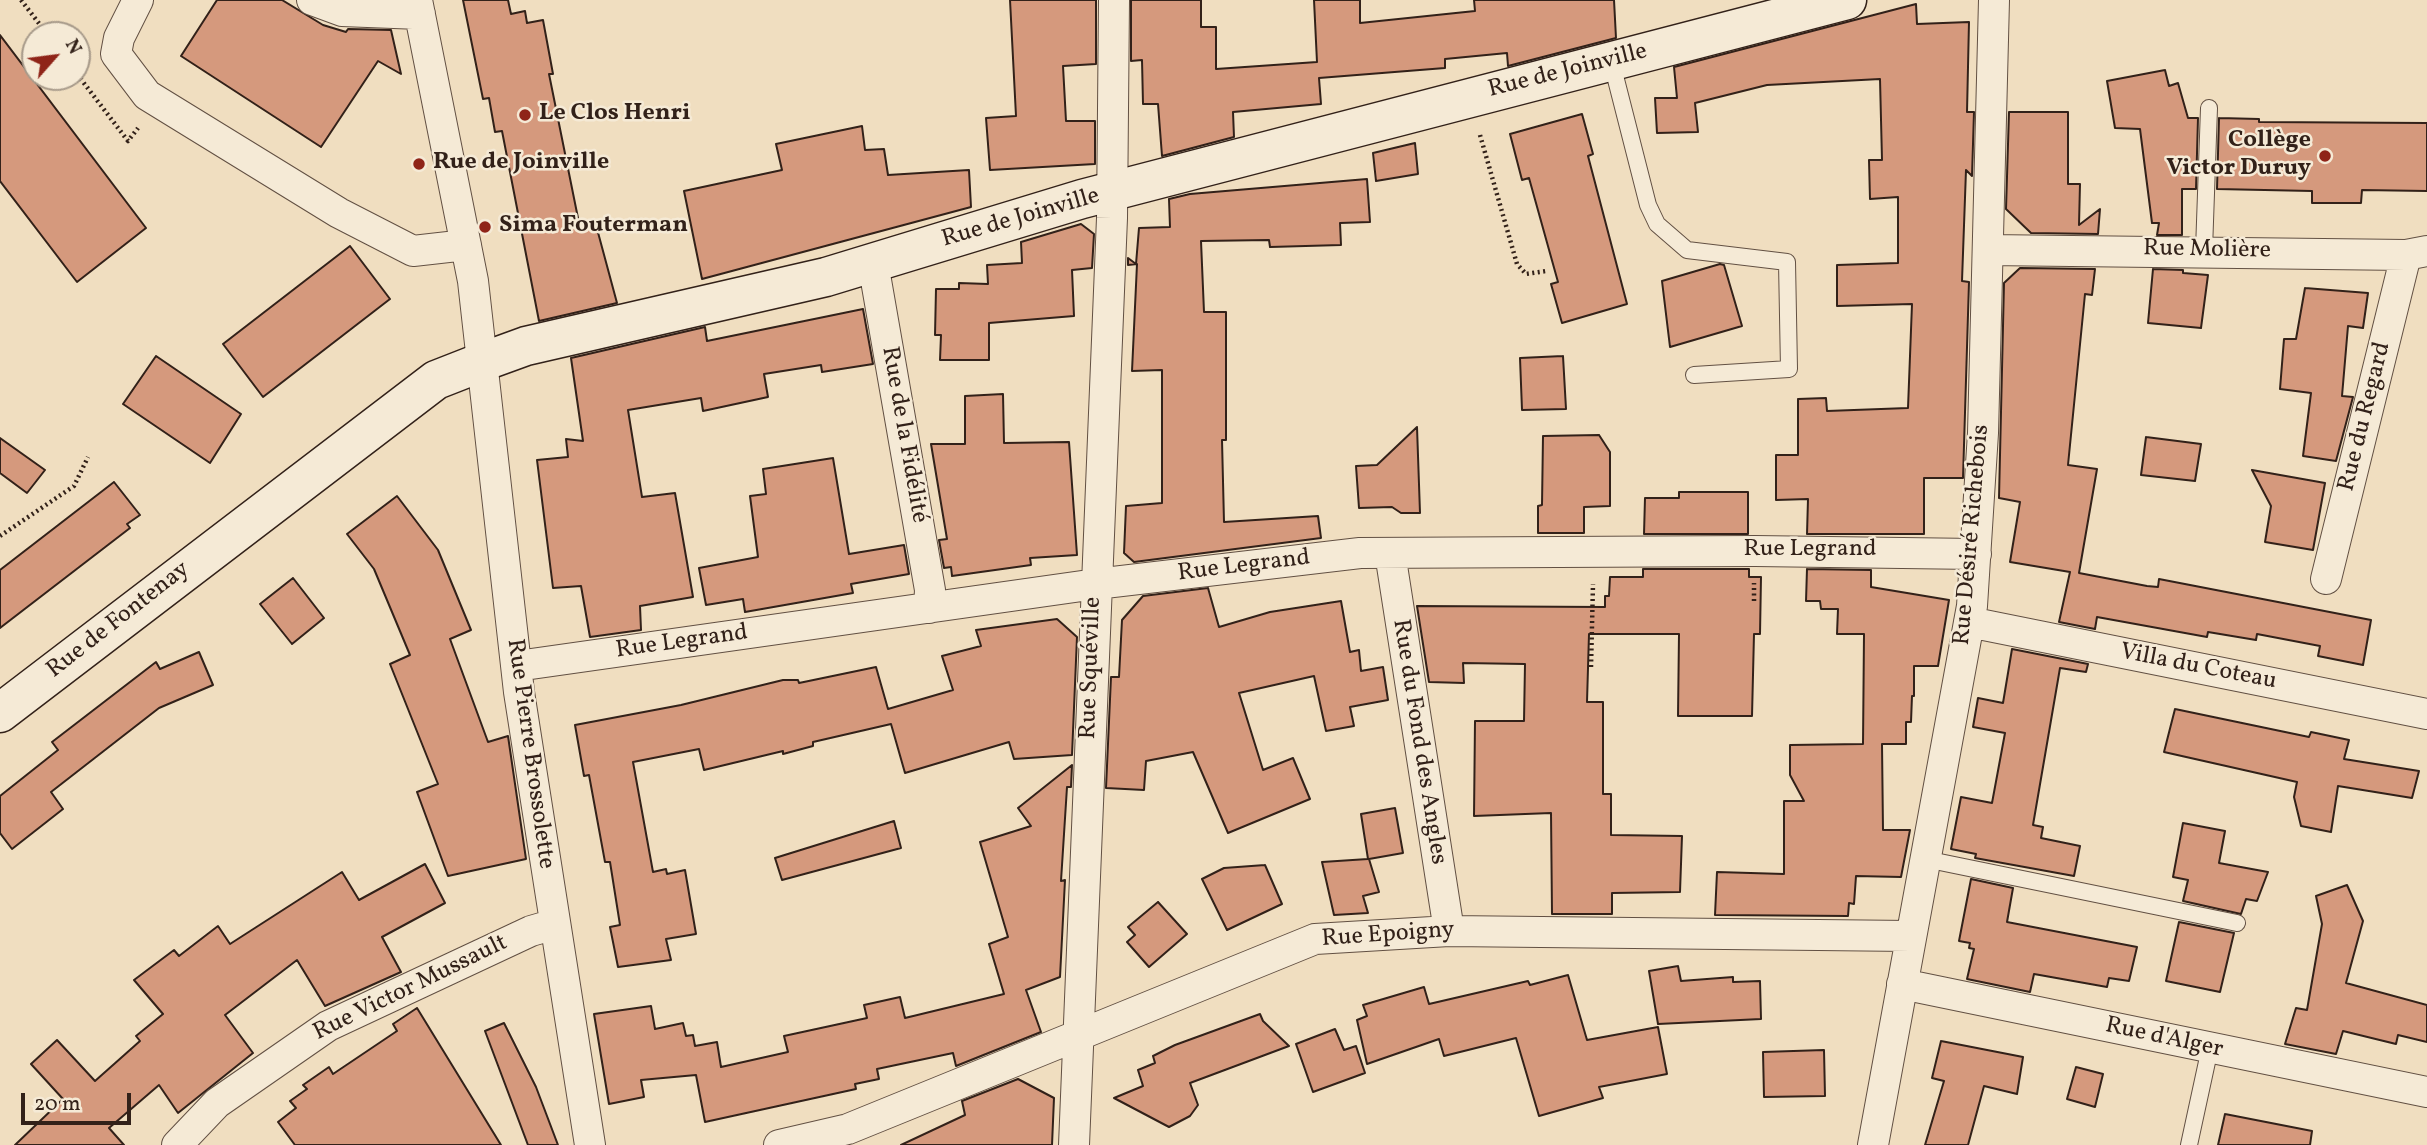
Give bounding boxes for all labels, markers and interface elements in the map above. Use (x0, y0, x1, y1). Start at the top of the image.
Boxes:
north arrow (21, 21, 91, 91)
text: N (58, 35, 87, 59)
street label: Rue de Joinville (1486, 38, 1650, 106)
place label: Le Clos Henri (539, 101, 690, 129)
marker: Le Clos Henri (517, 107, 533, 123)
place label: Collège Victor Duruy (2166, 128, 2311, 184)
marker: Collège Victor Duruy (2317, 148, 2333, 164)
place label: Rue de Joinville (433, 150, 609, 178)
marker: Rue de Joinville (411, 156, 427, 172)
street label: Rue de Joinville (939, 183, 1103, 255)
place label: Sima Fouterman (499, 213, 688, 241)
marker: Sima Fouterman (477, 219, 493, 235)
street label: Rue Molière (2143, 235, 2271, 267)
street label: Rue du Regard (2334, 339, 2398, 495)
street label: Rue de la Fidélité (873, 345, 933, 525)
street label: Rue Désiré Richebois (1949, 423, 1997, 647)
street label: Rue Legrand (1743, 537, 1877, 565)
street label: Rue Legrand (1176, 545, 1312, 589)
street label: Rue de Fontenay (42, 556, 196, 686)
street label: Rue Squéville (1075, 596, 1109, 740)
street label: Rue du Fond des Angles (1384, 617, 1452, 867)
street label: Rue Legrand (614, 619, 750, 667)
street label: Rue Pierre Brossolette (499, 637, 559, 871)
street label: Villa du Coteau (2117, 639, 2279, 697)
street label: Rue Epoigny (1321, 917, 1455, 955)
street label: Rue Victor Mussault (309, 930, 513, 1048)
street label: Rue d'Alger (2102, 1012, 2226, 1066)
scale bar (24, 1078, 135, 1122)
text: 20 m (34, 1090, 80, 1119)

